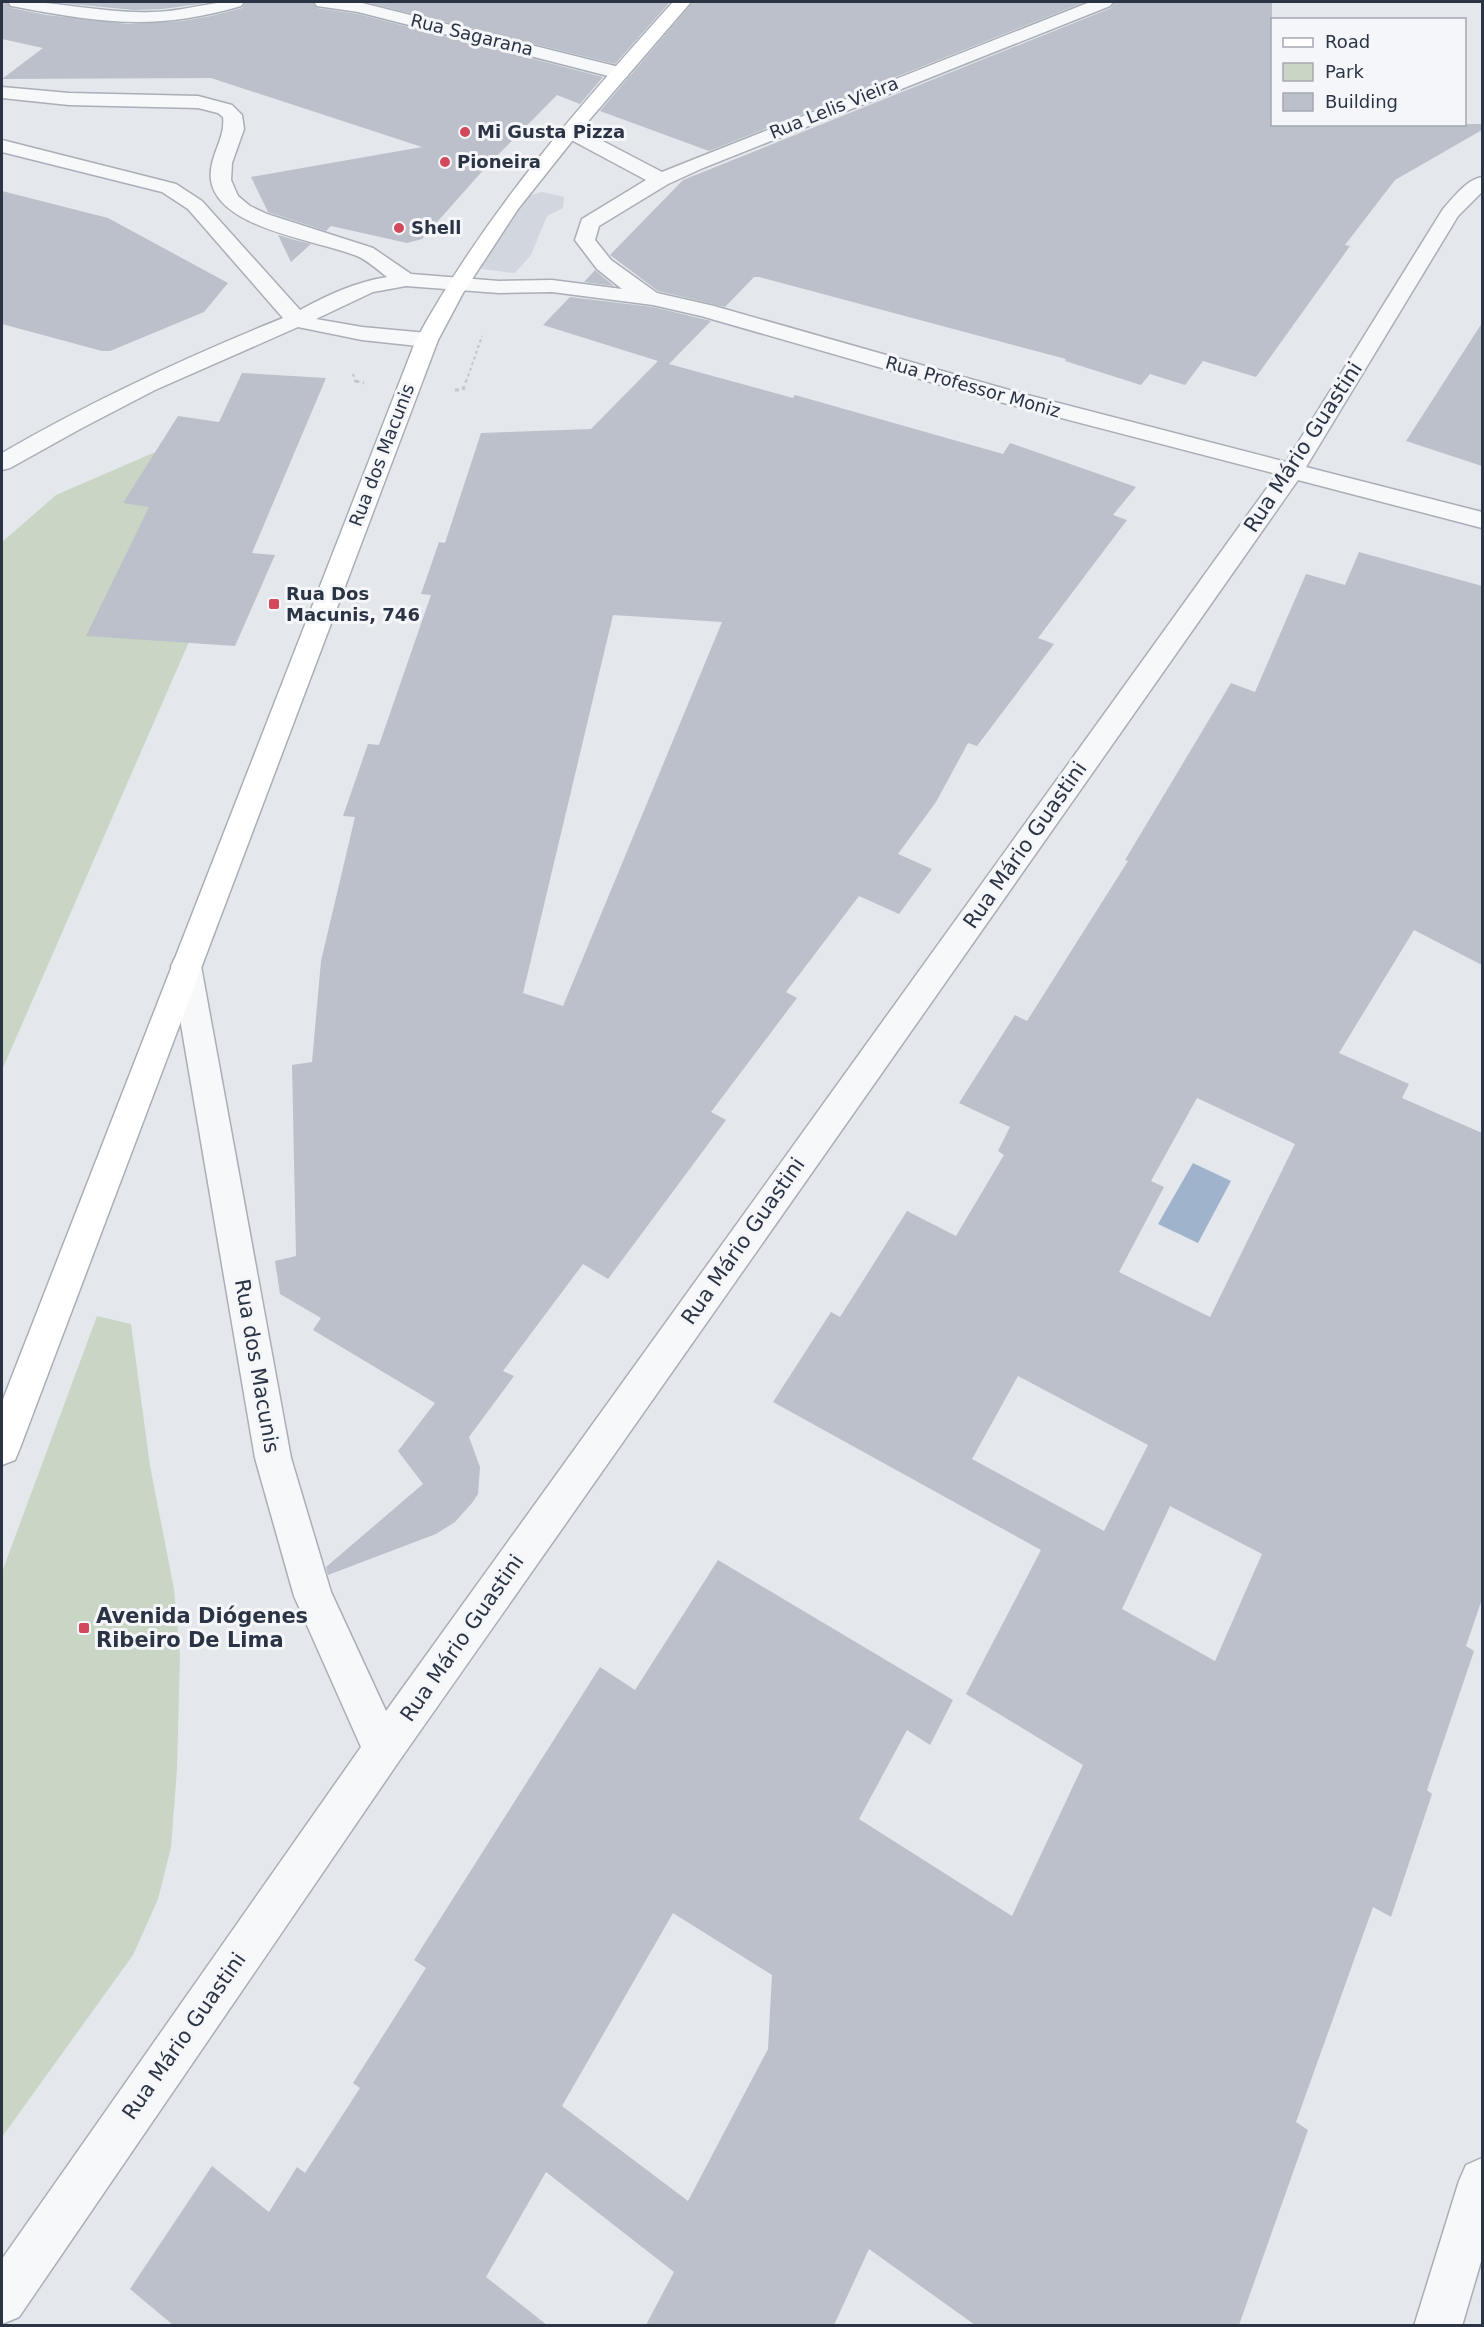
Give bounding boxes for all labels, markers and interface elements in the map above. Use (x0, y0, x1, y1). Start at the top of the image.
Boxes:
street label: Rua Sagarana (409, 9, 536, 60)
legend (1271, 18, 1466, 126)
text: Road (1325, 31, 1370, 52)
text: Park (1325, 61, 1364, 82)
street label: Rua Lelis Vieira (766, 72, 901, 143)
text: Building (1325, 91, 1398, 112)
place label: Mi Gusta Pizza (477, 121, 625, 142)
marker: Mi Gusta Pizza (458, 125, 472, 139)
place label: Pioneira (457, 151, 541, 172)
marker: Pioneira (438, 155, 452, 169)
place label: Shell (411, 217, 461, 238)
marker: Shell (392, 221, 406, 235)
street label: Rua Professor Moniz (883, 351, 1063, 422)
street label: Rua Mário Guastini (1239, 357, 1367, 537)
street label: Rua dos Macunis (345, 381, 418, 529)
place label: Rua Dos Macunis, 746 (286, 583, 420, 625)
marker: Rua Dos Macunis, 746 (267, 597, 281, 611)
street label: Rua Mário Guastini (958, 757, 1092, 933)
street label: Rua Mário Guastini (676, 1153, 810, 1329)
street label: Rua dos Macunis (230, 1277, 284, 1455)
street label: Rua Mário Guastini (395, 1550, 529, 1726)
place label: Avenida Diógenes Ribeiro De Lima (96, 1604, 308, 1652)
marker: Avenida Diógenes Ribeiro De Lima (77, 1621, 91, 1635)
street label: Rua Mário Guastini (117, 1948, 251, 2124)

